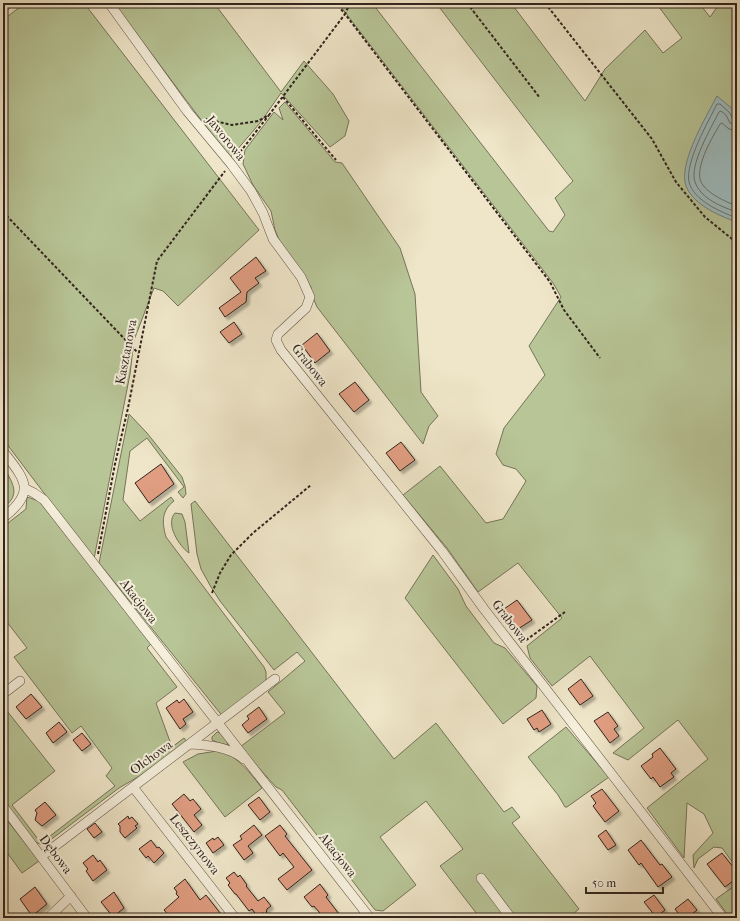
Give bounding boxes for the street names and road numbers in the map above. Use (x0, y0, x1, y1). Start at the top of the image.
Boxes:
street label: Jaworowa (203, 112, 249, 164)
street label: Kasztanowa (112, 317, 140, 386)
street label: Grabowa (289, 341, 332, 390)
street label: Akacjowa (116, 575, 162, 627)
street label: Grabowa (489, 597, 531, 646)
street label: Olchowa (127, 736, 176, 777)
street label: Leszczynowa (167, 811, 224, 878)
street label: Akacjowa (315, 829, 361, 881)
street label: Dębowa (36, 832, 76, 877)

